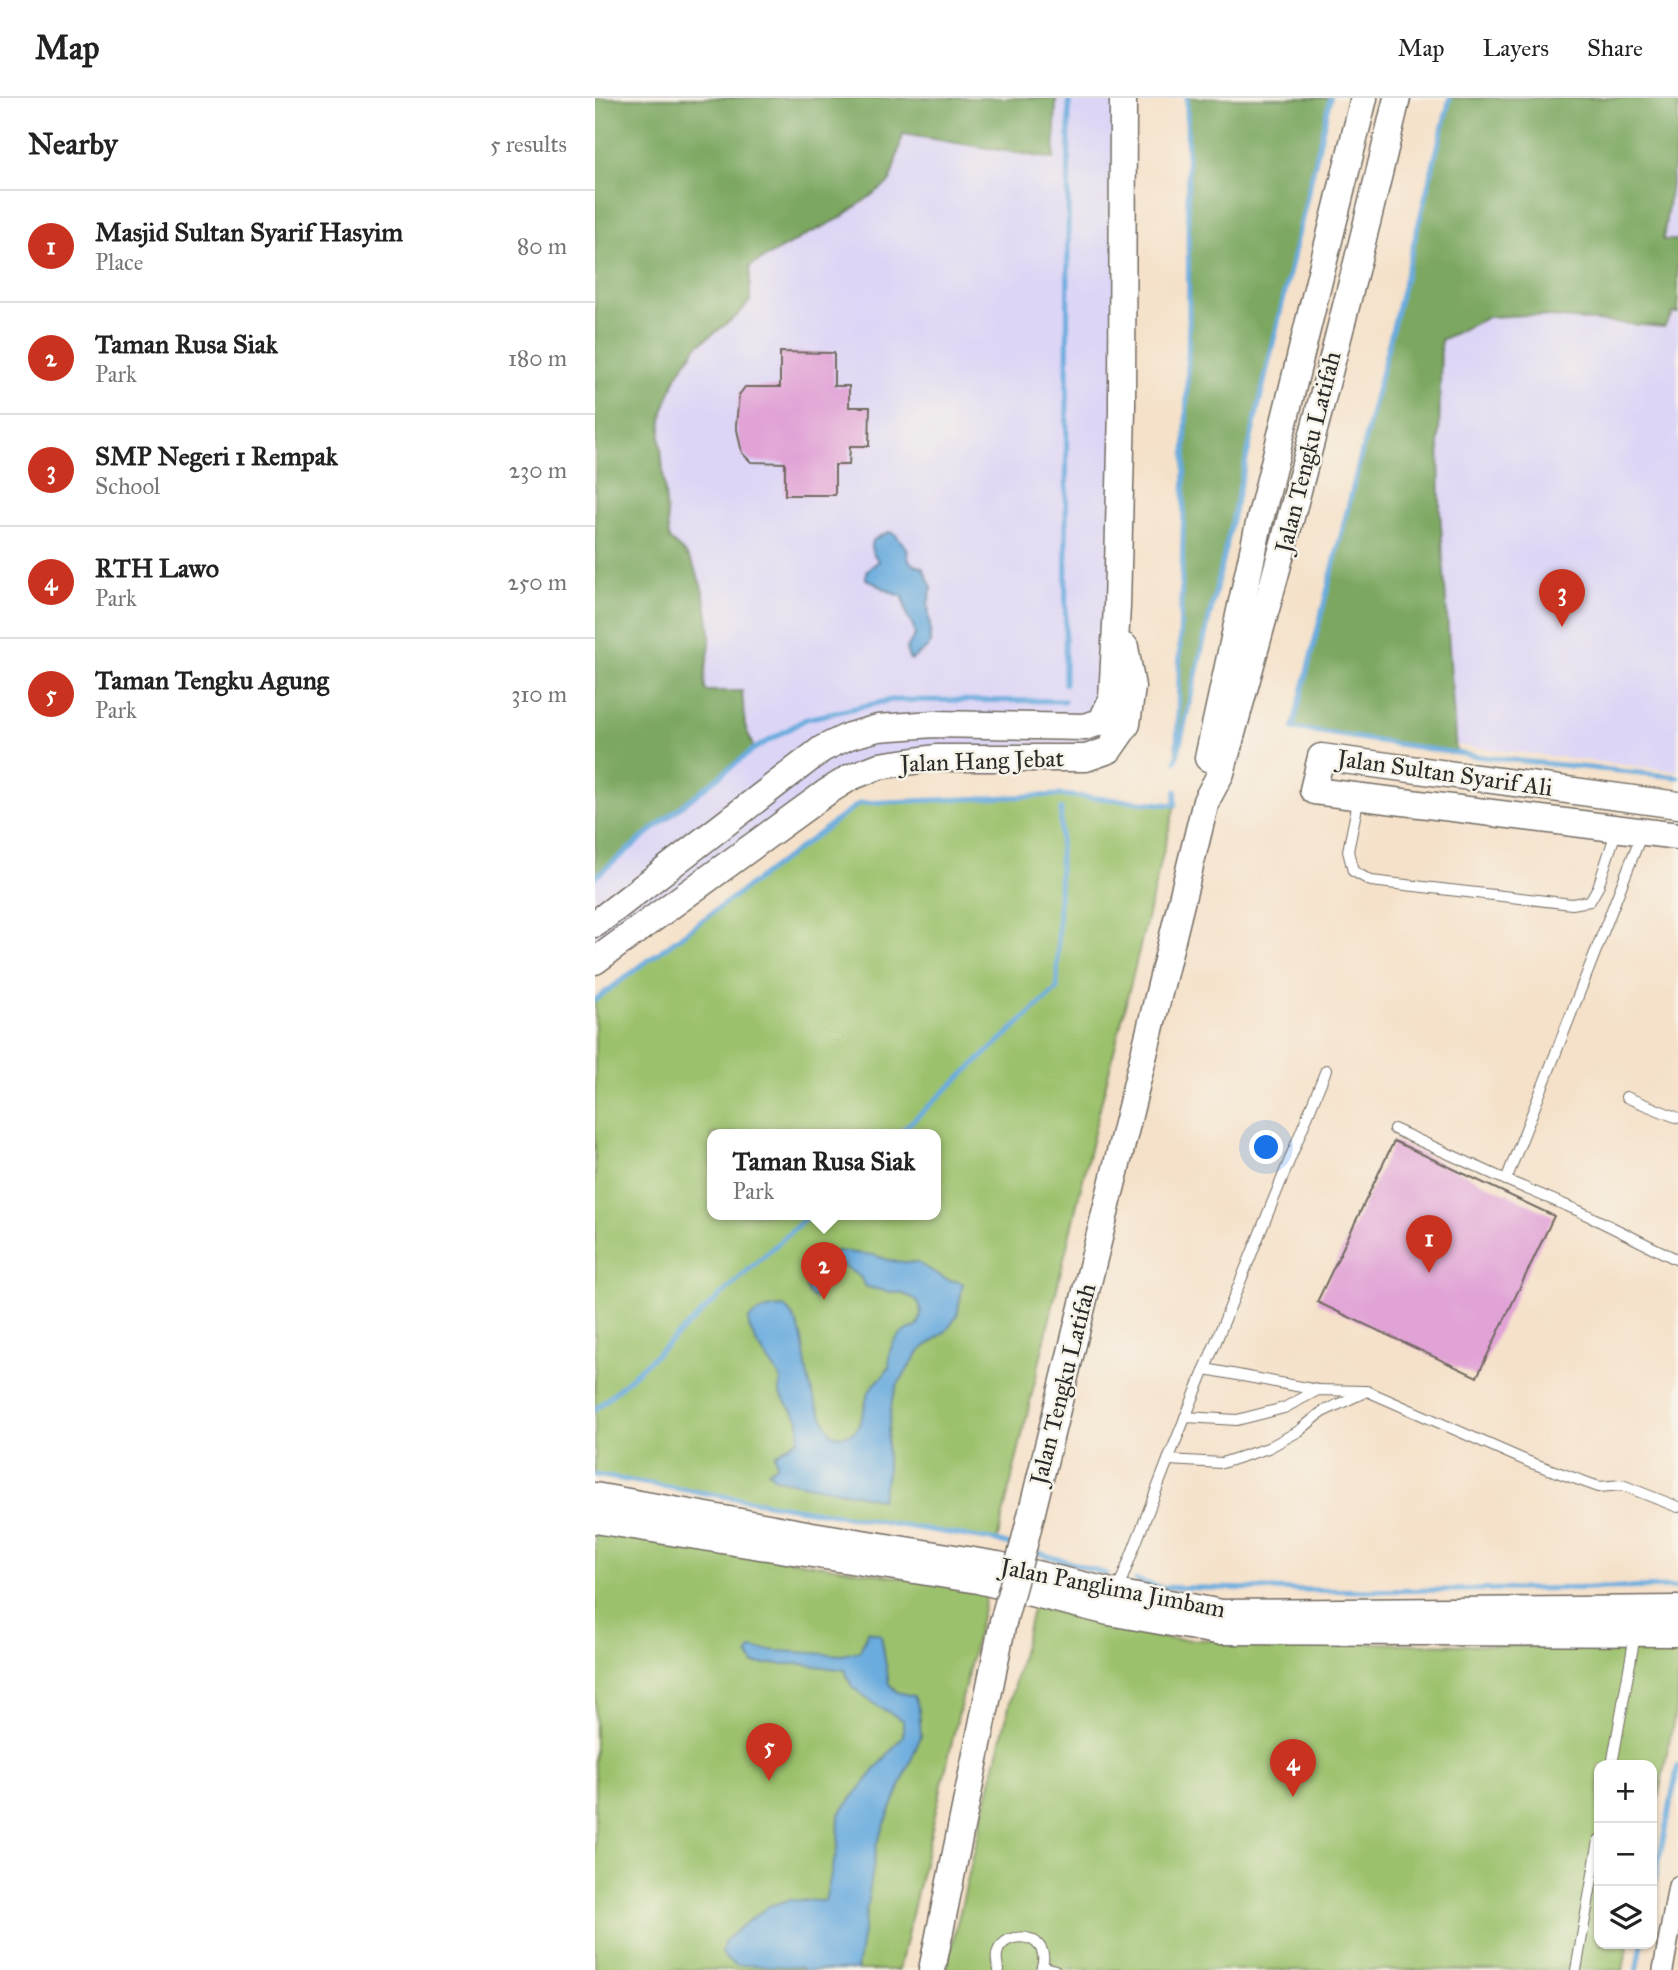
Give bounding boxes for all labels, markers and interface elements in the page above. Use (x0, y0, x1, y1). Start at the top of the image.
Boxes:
text: Map (35, 28, 99, 68)
text: Map (1398, 33, 1445, 63)
text: Layers (1483, 33, 1549, 63)
text: Share (1587, 33, 1643, 63)
text: Nearby (28, 126, 118, 162)
text: 5 results (490, 130, 567, 158)
text: Masjid Sultan Syarif Hasyim (95, 216, 403, 248)
text: 1 (46, 232, 56, 260)
text: 80 m (517, 232, 567, 260)
text: Place (95, 248, 143, 276)
text: Taman Rusa Siak (95, 328, 278, 360)
text: 2 (45, 344, 57, 372)
text: 180 m (508, 344, 567, 372)
street label: Jalan Tengku Latifah (1268, 348, 1348, 559)
text: Park (95, 360, 137, 388)
text: SMP Negeri 1 Rempak (95, 440, 338, 472)
text: 3 (46, 456, 56, 484)
text: 230 m (509, 456, 567, 484)
text: School (95, 472, 160, 500)
text: RTH Lawo (95, 552, 219, 584)
text: 4 (45, 568, 57, 596)
text: 250 m (507, 568, 567, 596)
pin: 3 (1539, 569, 1585, 627)
text: Park (95, 584, 137, 612)
text: Taman Tengku Agung (95, 664, 329, 696)
text: 5 (46, 680, 56, 708)
text: 310 m (511, 680, 567, 708)
text: Park (95, 696, 137, 724)
street label: Jalan Hang Jebat (897, 743, 1065, 779)
street label: Jalan Sultan Syarif Ali (1333, 743, 1555, 803)
popup (707, 1129, 941, 1220)
your location (1249, 1130, 1283, 1164)
text: Taman Rusa Siak (733, 1145, 915, 1177)
text: Park (733, 1177, 774, 1205)
pin: 1 (1406, 1215, 1452, 1273)
pin: 2 (801, 1242, 847, 1300)
street label: Jalan Tengku Latifah (1023, 1280, 1103, 1491)
street label: Jalan Panglima Jimbam (995, 1551, 1228, 1625)
pin: 5 (746, 1723, 792, 1781)
pin: 4 (1270, 1739, 1316, 1797)
map controls (1594, 1760, 1657, 1949)
button: + (1594, 1760, 1657, 1823)
button: − (1594, 1823, 1657, 1886)
button: layers (1594, 1886, 1657, 1949)

